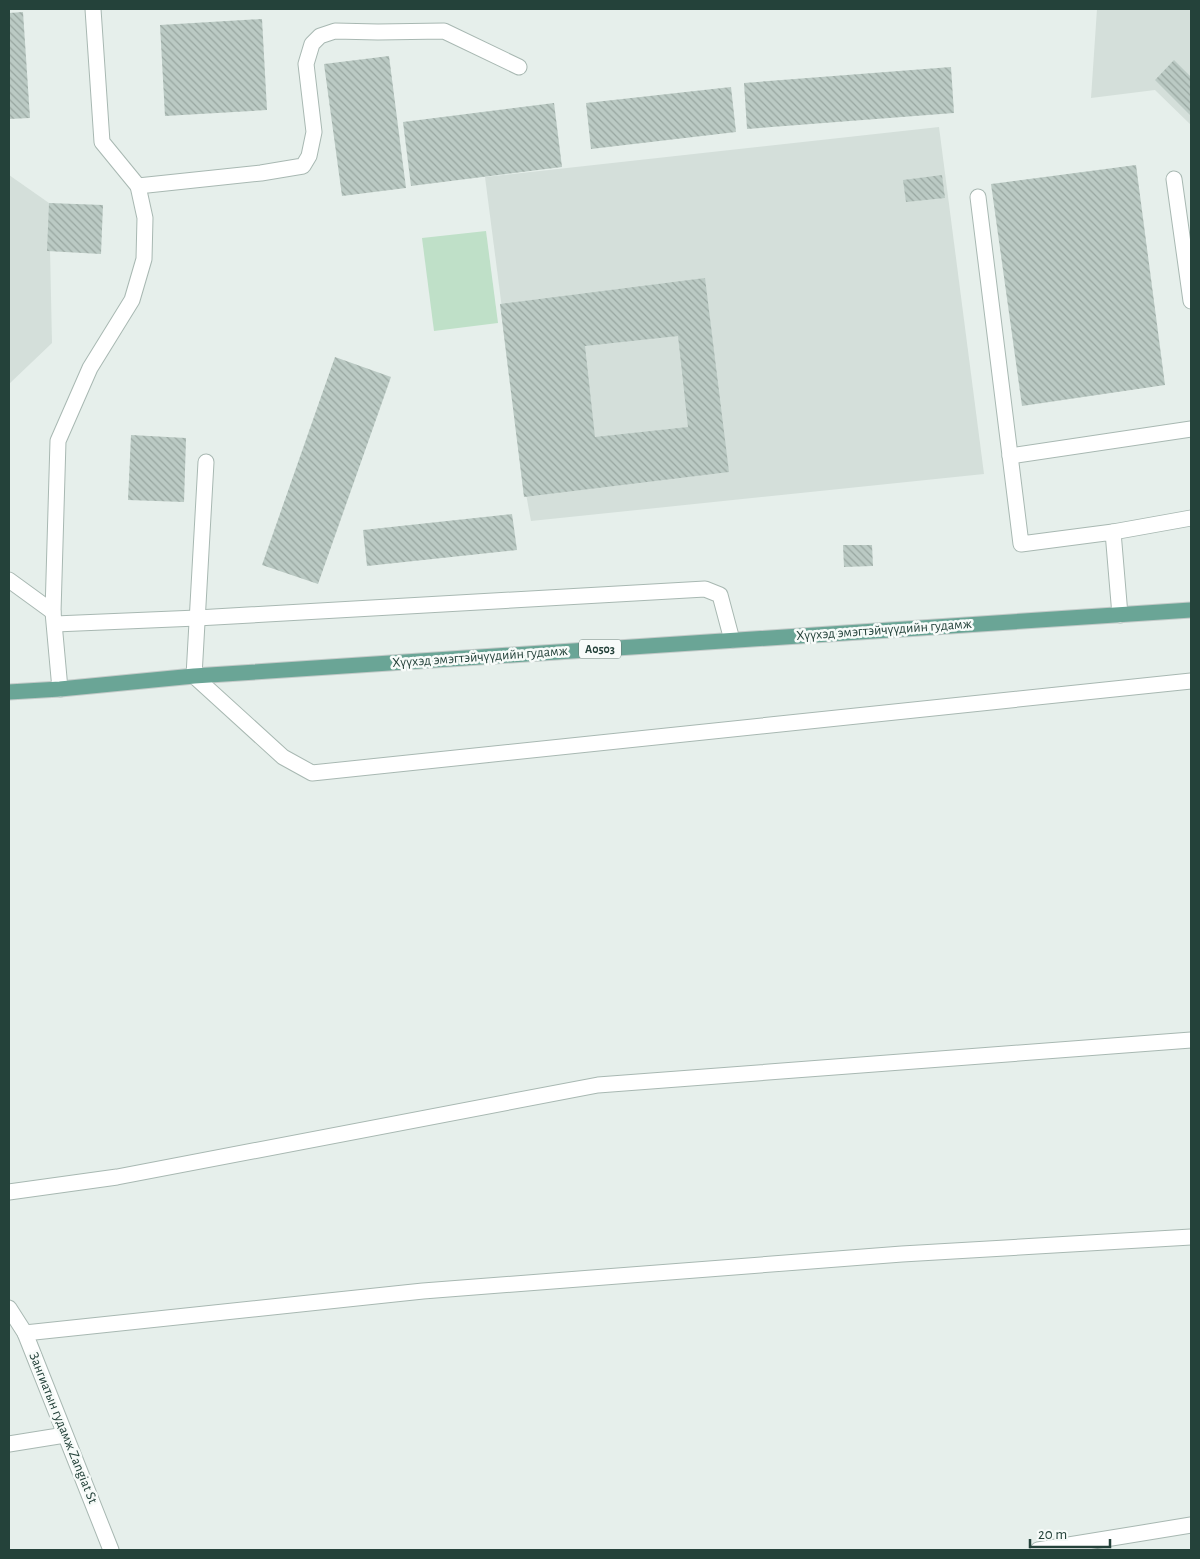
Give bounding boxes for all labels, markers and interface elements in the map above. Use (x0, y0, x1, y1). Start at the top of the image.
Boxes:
street label: Хүүхэд эмэгтэйчүүдийн гудамж (796, 617, 972, 643)
road number: A0503 (579, 640, 621, 659)
street label: Хүүхэд эмэгтэйчүүдийн гудамж (392, 644, 568, 670)
street label: Зангиатын гудамж Zangiat St (26, 1350, 100, 1506)
scale bar (1030, 1516, 1110, 1548)
text: 20 m (1038, 1527, 1067, 1542)

